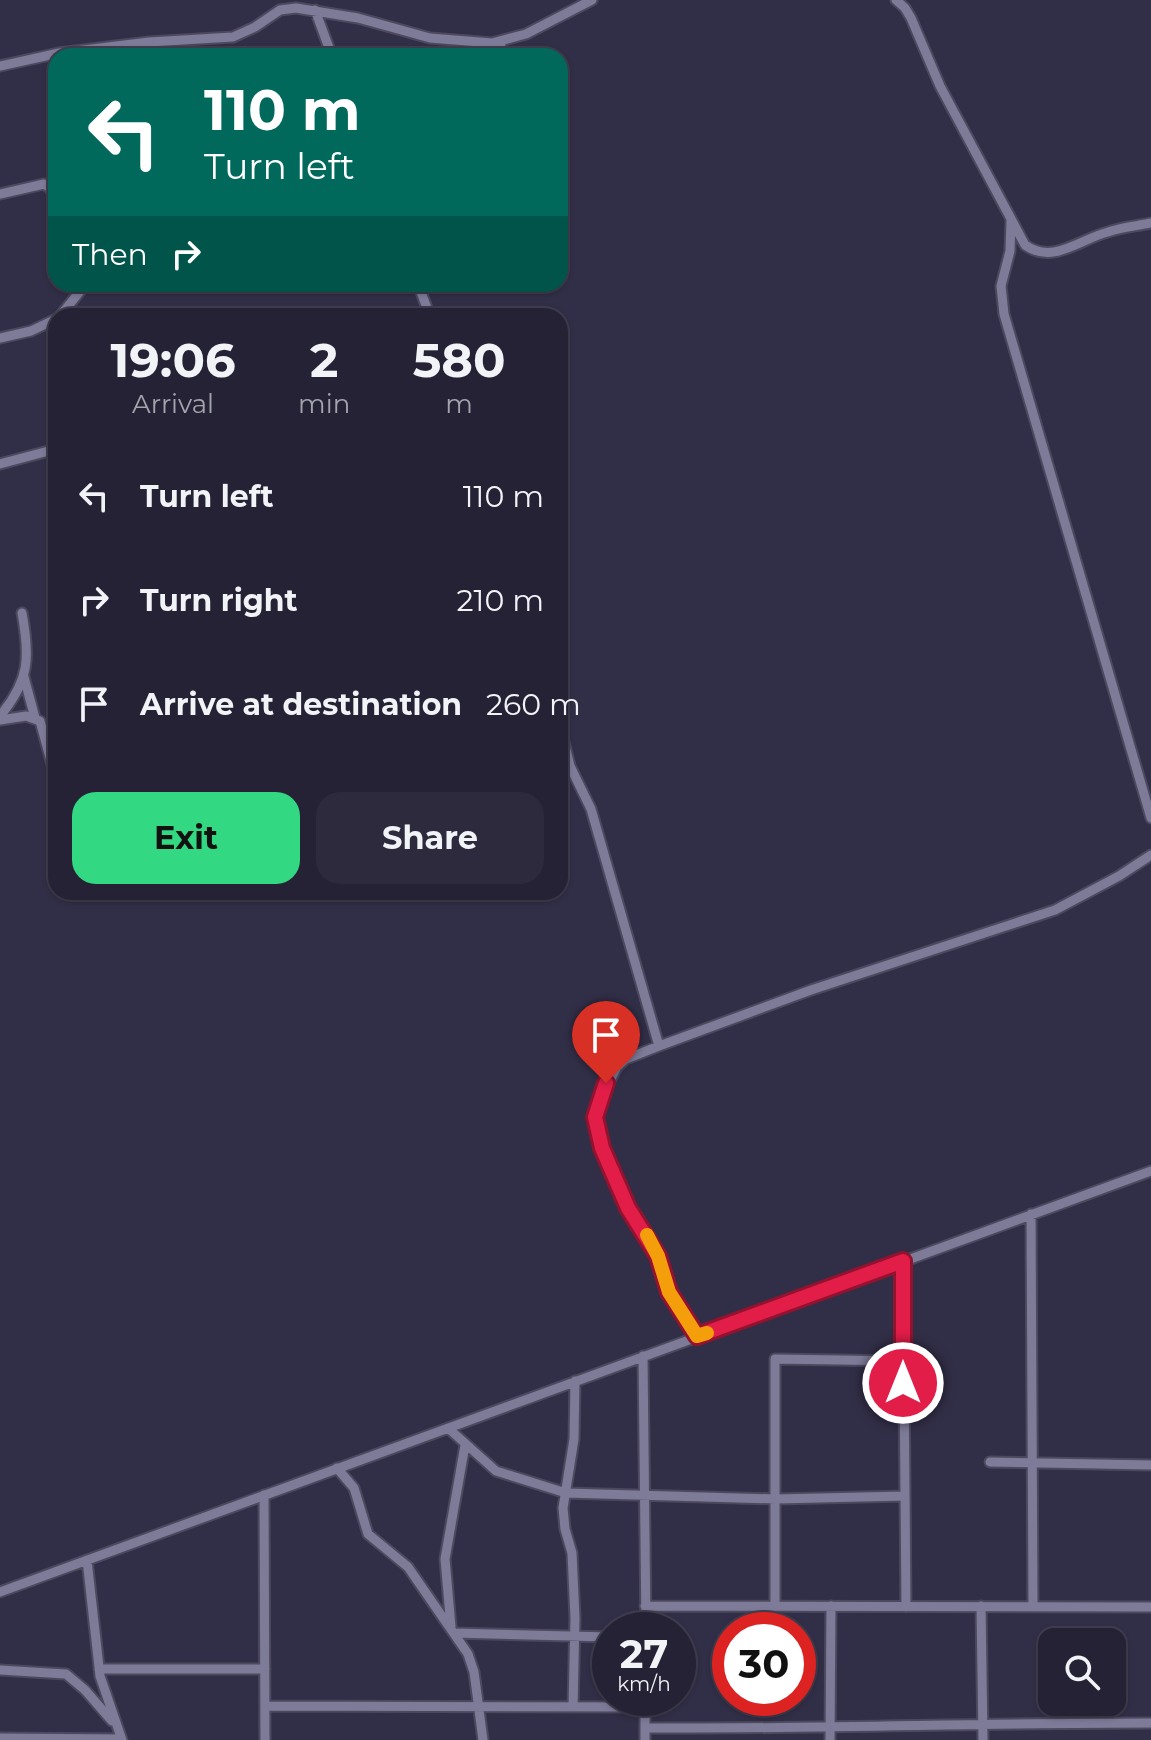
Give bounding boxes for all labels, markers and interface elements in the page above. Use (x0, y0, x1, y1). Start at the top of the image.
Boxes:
text: 110 m (204, 76, 361, 144)
icon: left (72, 80, 176, 184)
text: Turn left (204, 144, 355, 188)
icon: right (164, 232, 208, 276)
text: Then (72, 236, 148, 273)
text: 19:06 (110, 331, 236, 389)
text: 2 (310, 331, 338, 389)
text: 580 (413, 331, 506, 389)
text: Arrival (132, 388, 214, 420)
text: min (298, 388, 350, 420)
text: m (445, 388, 473, 420)
icon: left (72, 474, 116, 518)
text: Turn left (140, 478, 273, 515)
text: 110 m (463, 478, 544, 515)
icon: right (72, 578, 116, 622)
text: Turn right (140, 582, 297, 619)
text: 210 m (457, 582, 544, 619)
icon: arrive (72, 682, 116, 726)
text: Arrive at destination (140, 686, 462, 723)
text: 260 m (486, 686, 581, 723)
button: Exit (72, 792, 300, 884)
button: Share (316, 792, 544, 884)
pin (572, 1001, 640, 1083)
icon: arrive (584, 1013, 628, 1057)
position arrow (861, 1341, 945, 1425)
speed limit sign: 30 (712, 1612, 816, 1716)
map controls (1038, 1628, 1126, 1716)
button: search (1038, 1628, 1126, 1716)
text: 27 (620, 1629, 668, 1678)
text: km/h (617, 1672, 671, 1696)

